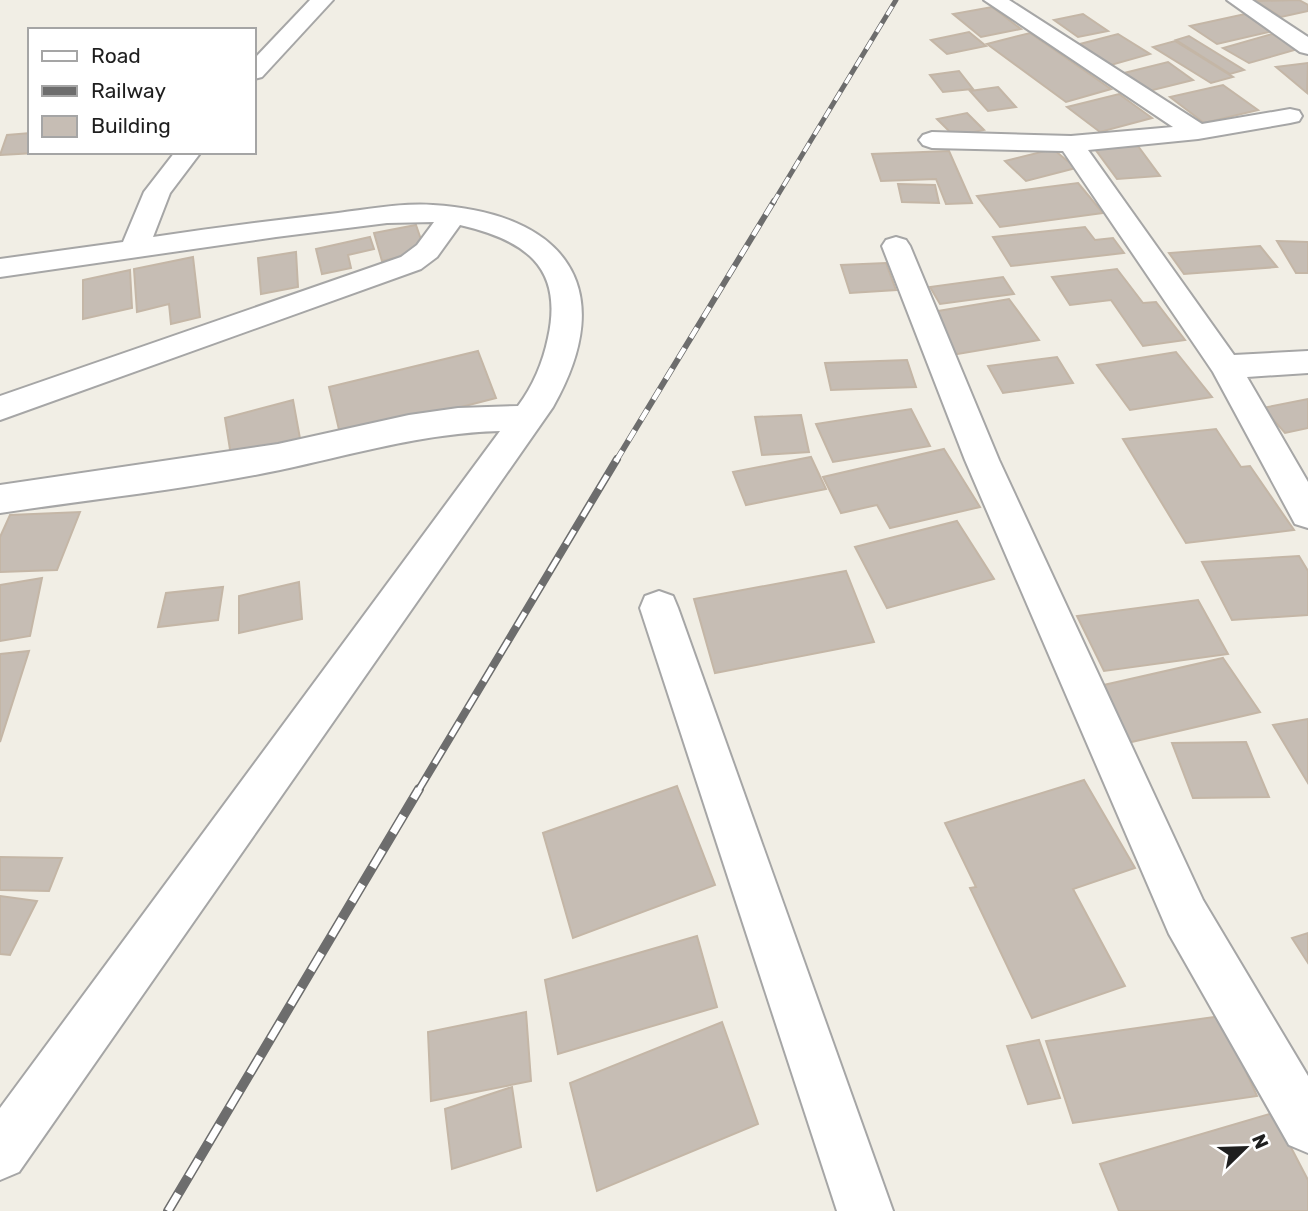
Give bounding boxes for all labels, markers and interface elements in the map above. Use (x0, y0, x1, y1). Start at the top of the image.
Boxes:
legend (28, 28, 256, 154)
text: Road (91, 43, 141, 68)
text: Railway (91, 78, 166, 103)
text: Building (91, 113, 171, 138)
north arrow (1210, 1113, 1280, 1183)
text: N (1247, 1131, 1273, 1152)

